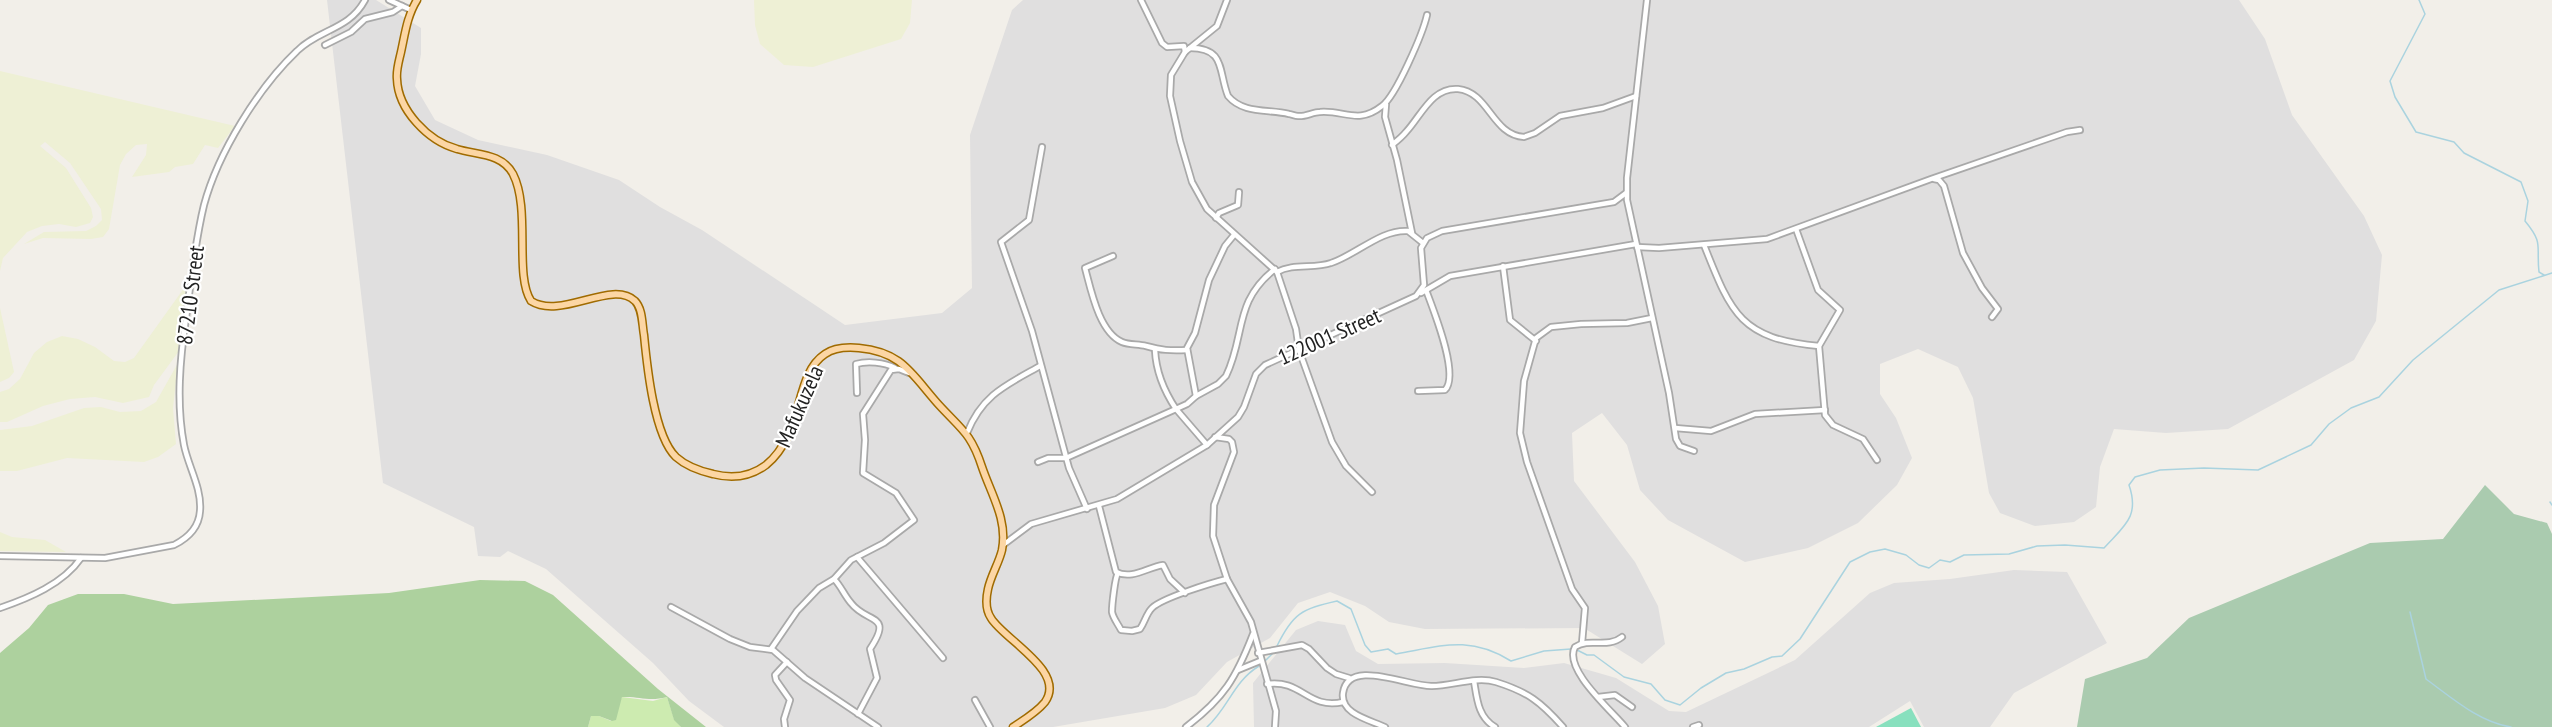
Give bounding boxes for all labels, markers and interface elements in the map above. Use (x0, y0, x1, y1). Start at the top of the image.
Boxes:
street label: 87210 Street (170, 244, 210, 346)
street label: 122001 Street (1273, 301, 1385, 371)
street label: Mafukuzela (769, 361, 829, 451)

